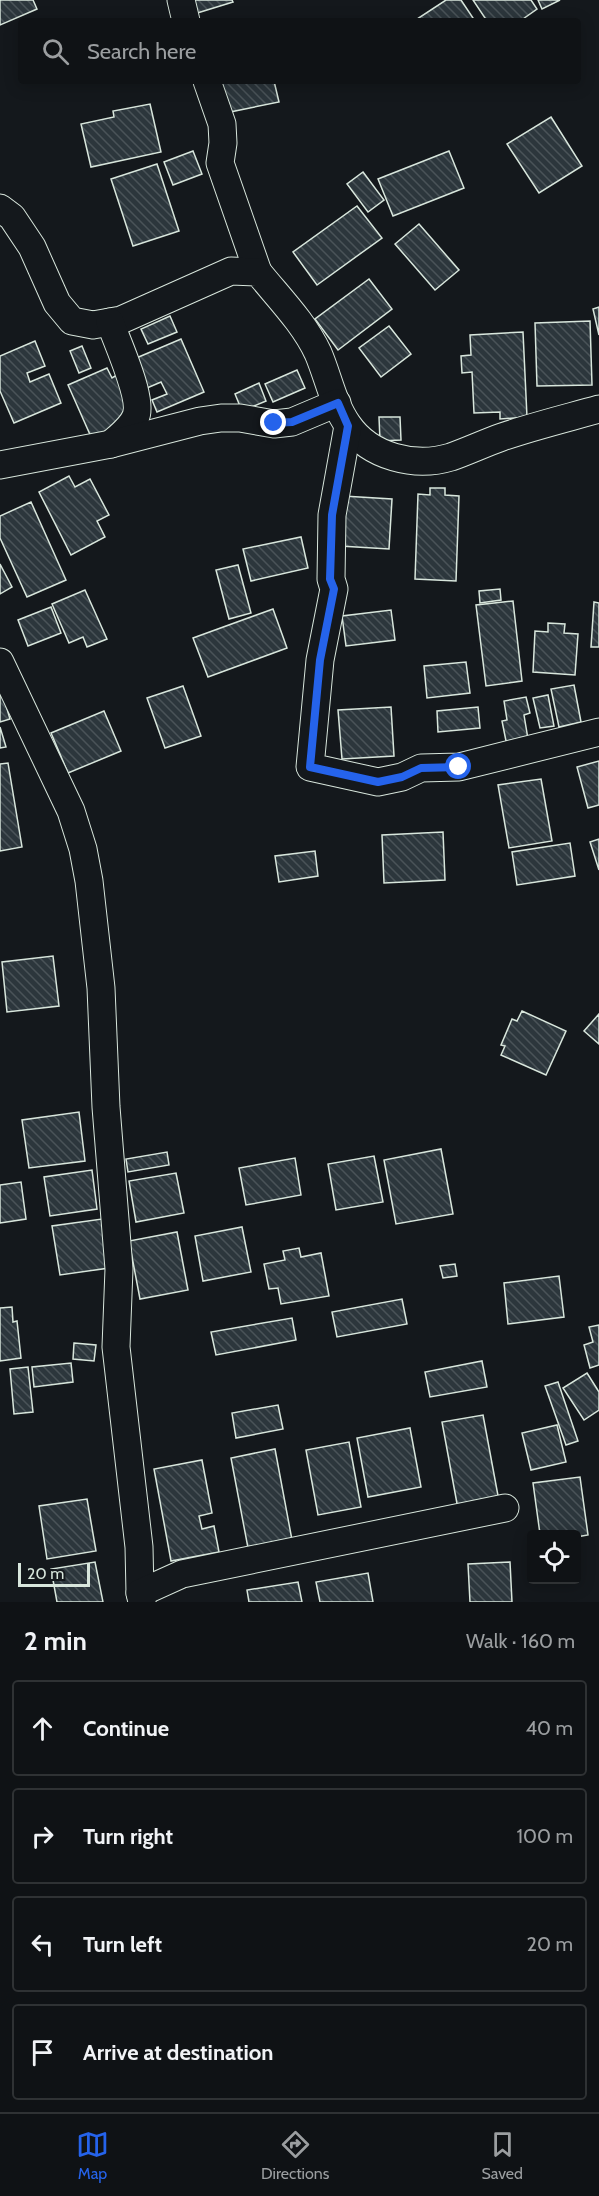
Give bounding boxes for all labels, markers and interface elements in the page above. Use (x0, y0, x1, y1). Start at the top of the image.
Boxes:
search box (18, 18, 581, 84)
icon: search (39, 35, 72, 68)
text: Search here (87, 38, 196, 65)
route end (260, 409, 286, 435)
route start (445, 753, 471, 779)
map controls (527, 1530, 581, 1584)
button: locate (527, 1530, 581, 1584)
scale bar (18, 1560, 90, 1588)
text: 20 m (27, 1564, 64, 1583)
text: 2 min (24, 1625, 87, 1657)
text: Walk · 160 m (466, 1629, 575, 1653)
icon: ahead (26, 1712, 59, 1745)
text: Continue (83, 1715, 169, 1742)
text: 40 m (525, 1716, 573, 1740)
icon: right (26, 1820, 59, 1853)
text: Turn right (83, 1823, 173, 1850)
text: 100 m (517, 1824, 573, 1848)
icon: left (26, 1928, 59, 1961)
text: Turn left (83, 1931, 162, 1958)
text: 20 m (527, 1932, 573, 1956)
icon: arrive (26, 2036, 59, 2069)
text: Arrive at destination (83, 2039, 273, 2066)
tab: Map (76, 2128, 109, 2183)
tab: Directions (261, 2128, 329, 2183)
tab: Saved (481, 2128, 523, 2183)

